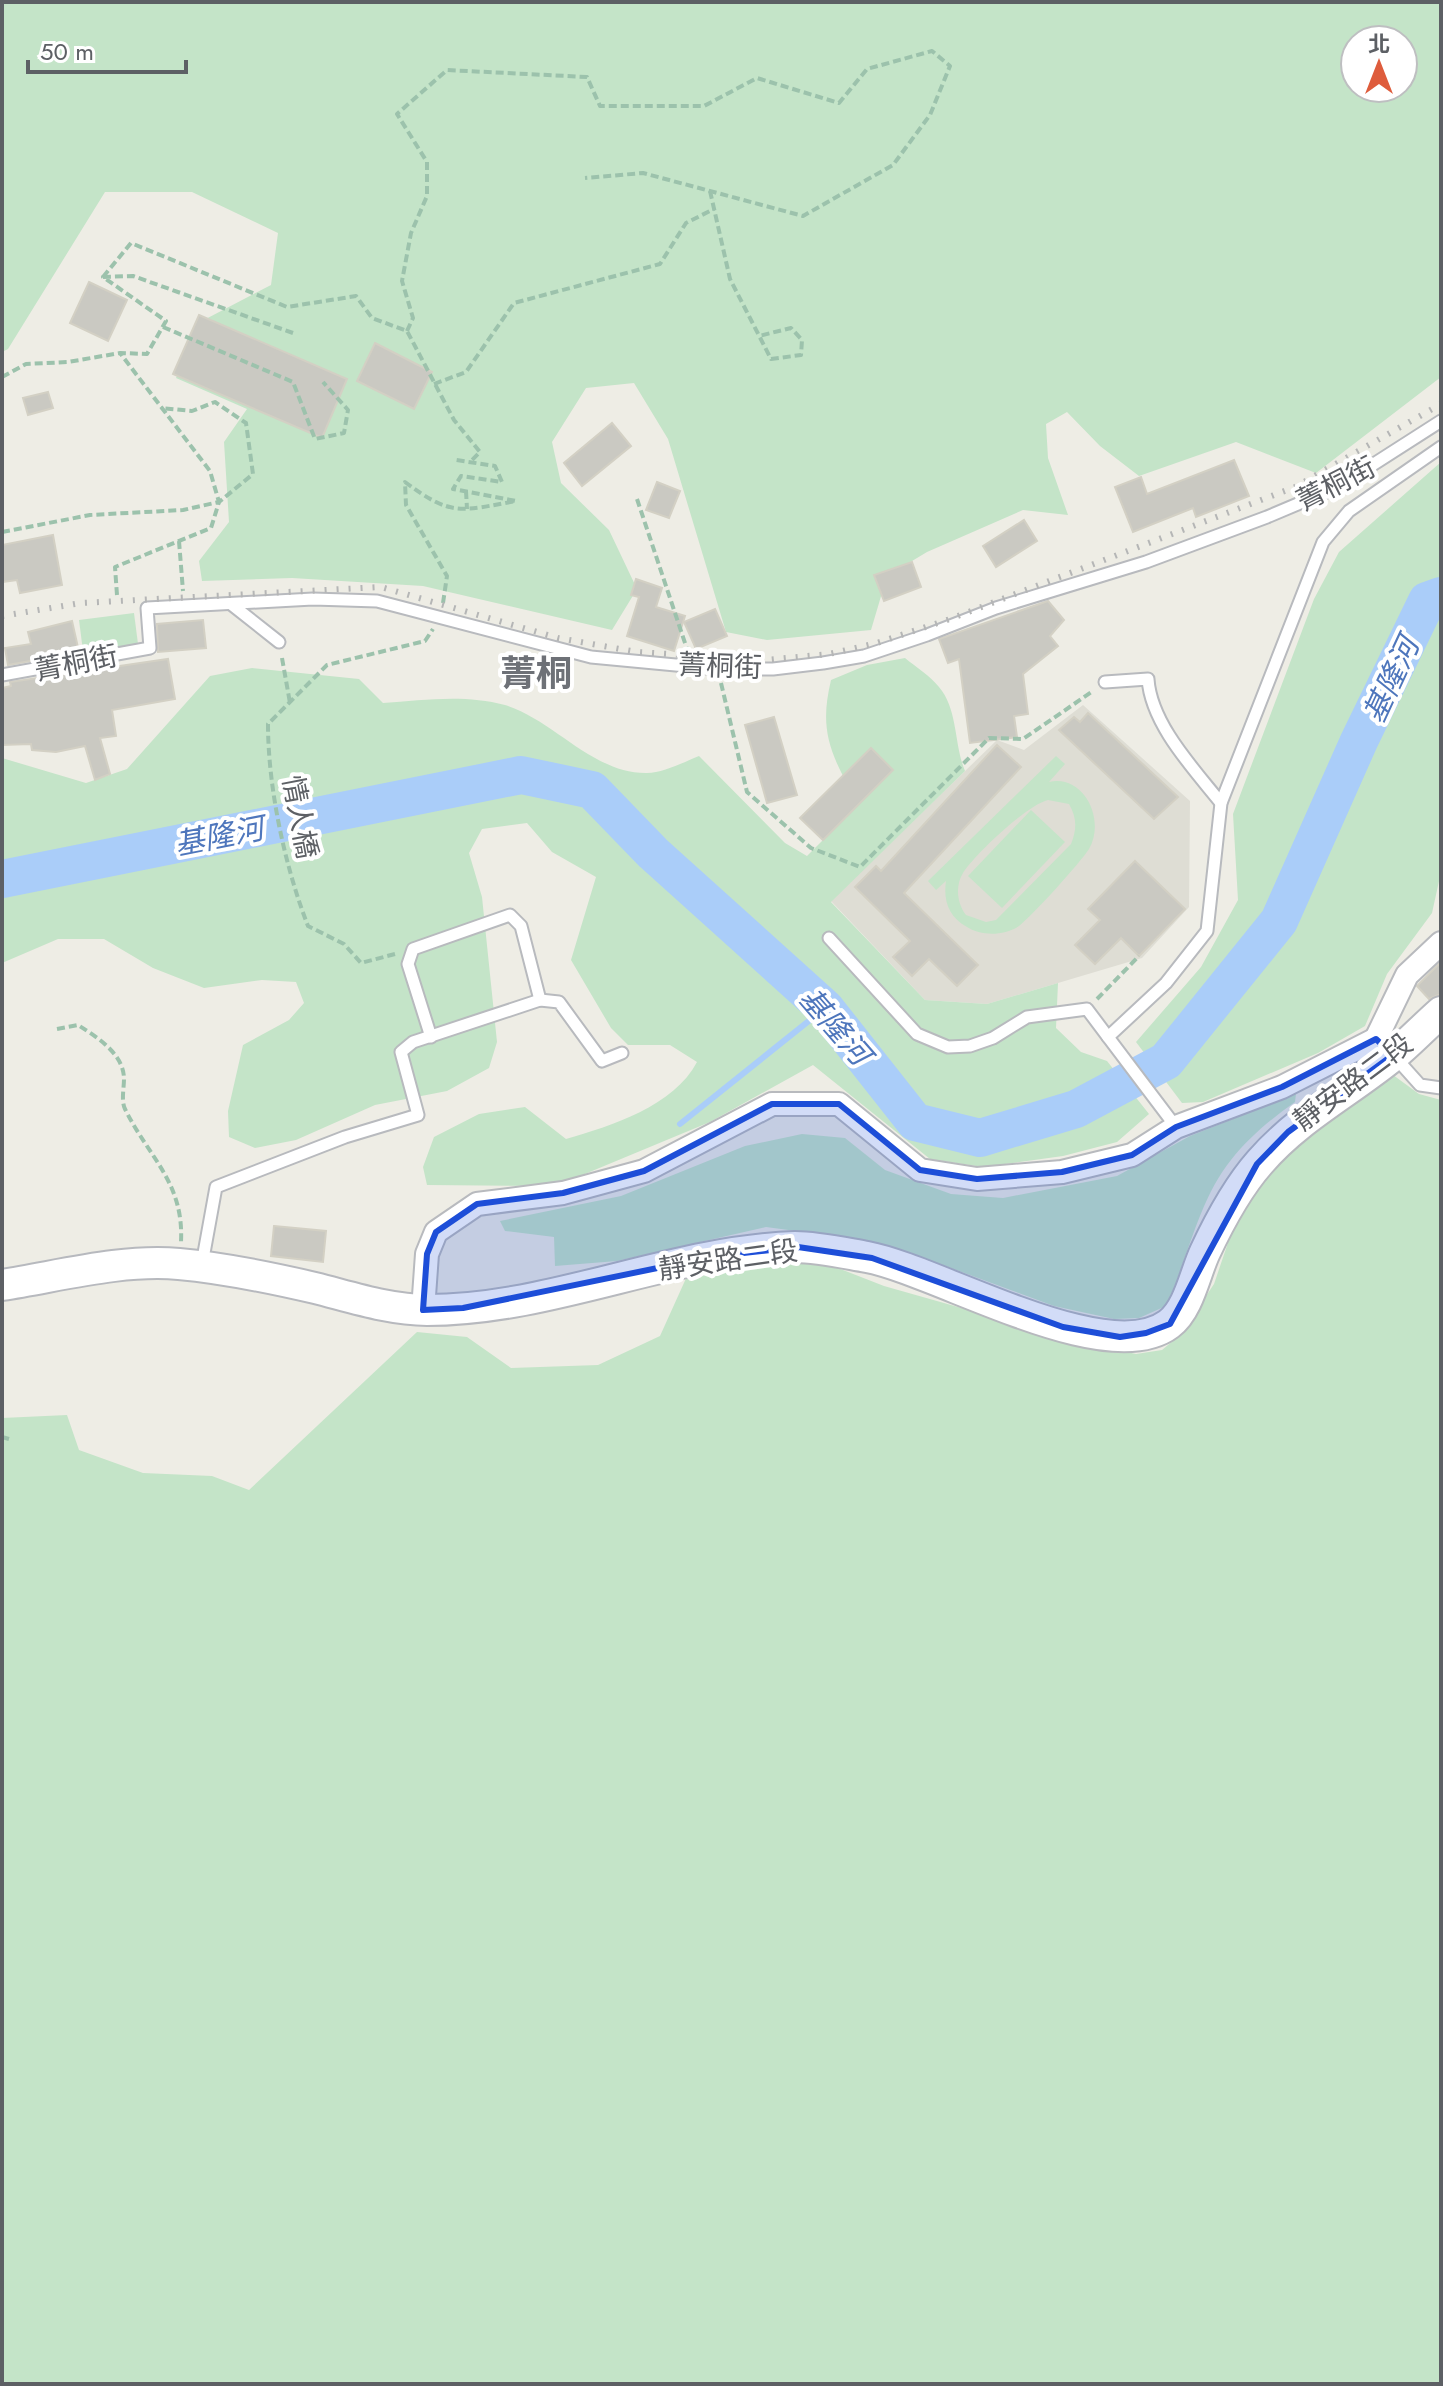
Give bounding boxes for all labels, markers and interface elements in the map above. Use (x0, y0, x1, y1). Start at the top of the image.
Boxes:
scale bar (28, 24, 186, 74)
north arrow (1339, 24, 1419, 104)
text: 北 (1368, 28, 1390, 60)
text: 50 m (40, 34, 94, 69)
street label: 菁桐街 (1289, 447, 1383, 521)
water label: 基隆河 (1352, 626, 1432, 730)
street label: 菁桐街 (31, 635, 121, 691)
street label: 菁桐街 (677, 644, 763, 688)
district label: 菁桐 (500, 647, 572, 699)
street label: 情人橋 (272, 772, 328, 862)
water label: 基隆河 (171, 805, 272, 866)
water label: 基隆河 (789, 978, 884, 1078)
street label: 靜安路二段 (1285, 1023, 1421, 1141)
street label: 靜安路二段 (656, 1230, 800, 1290)

